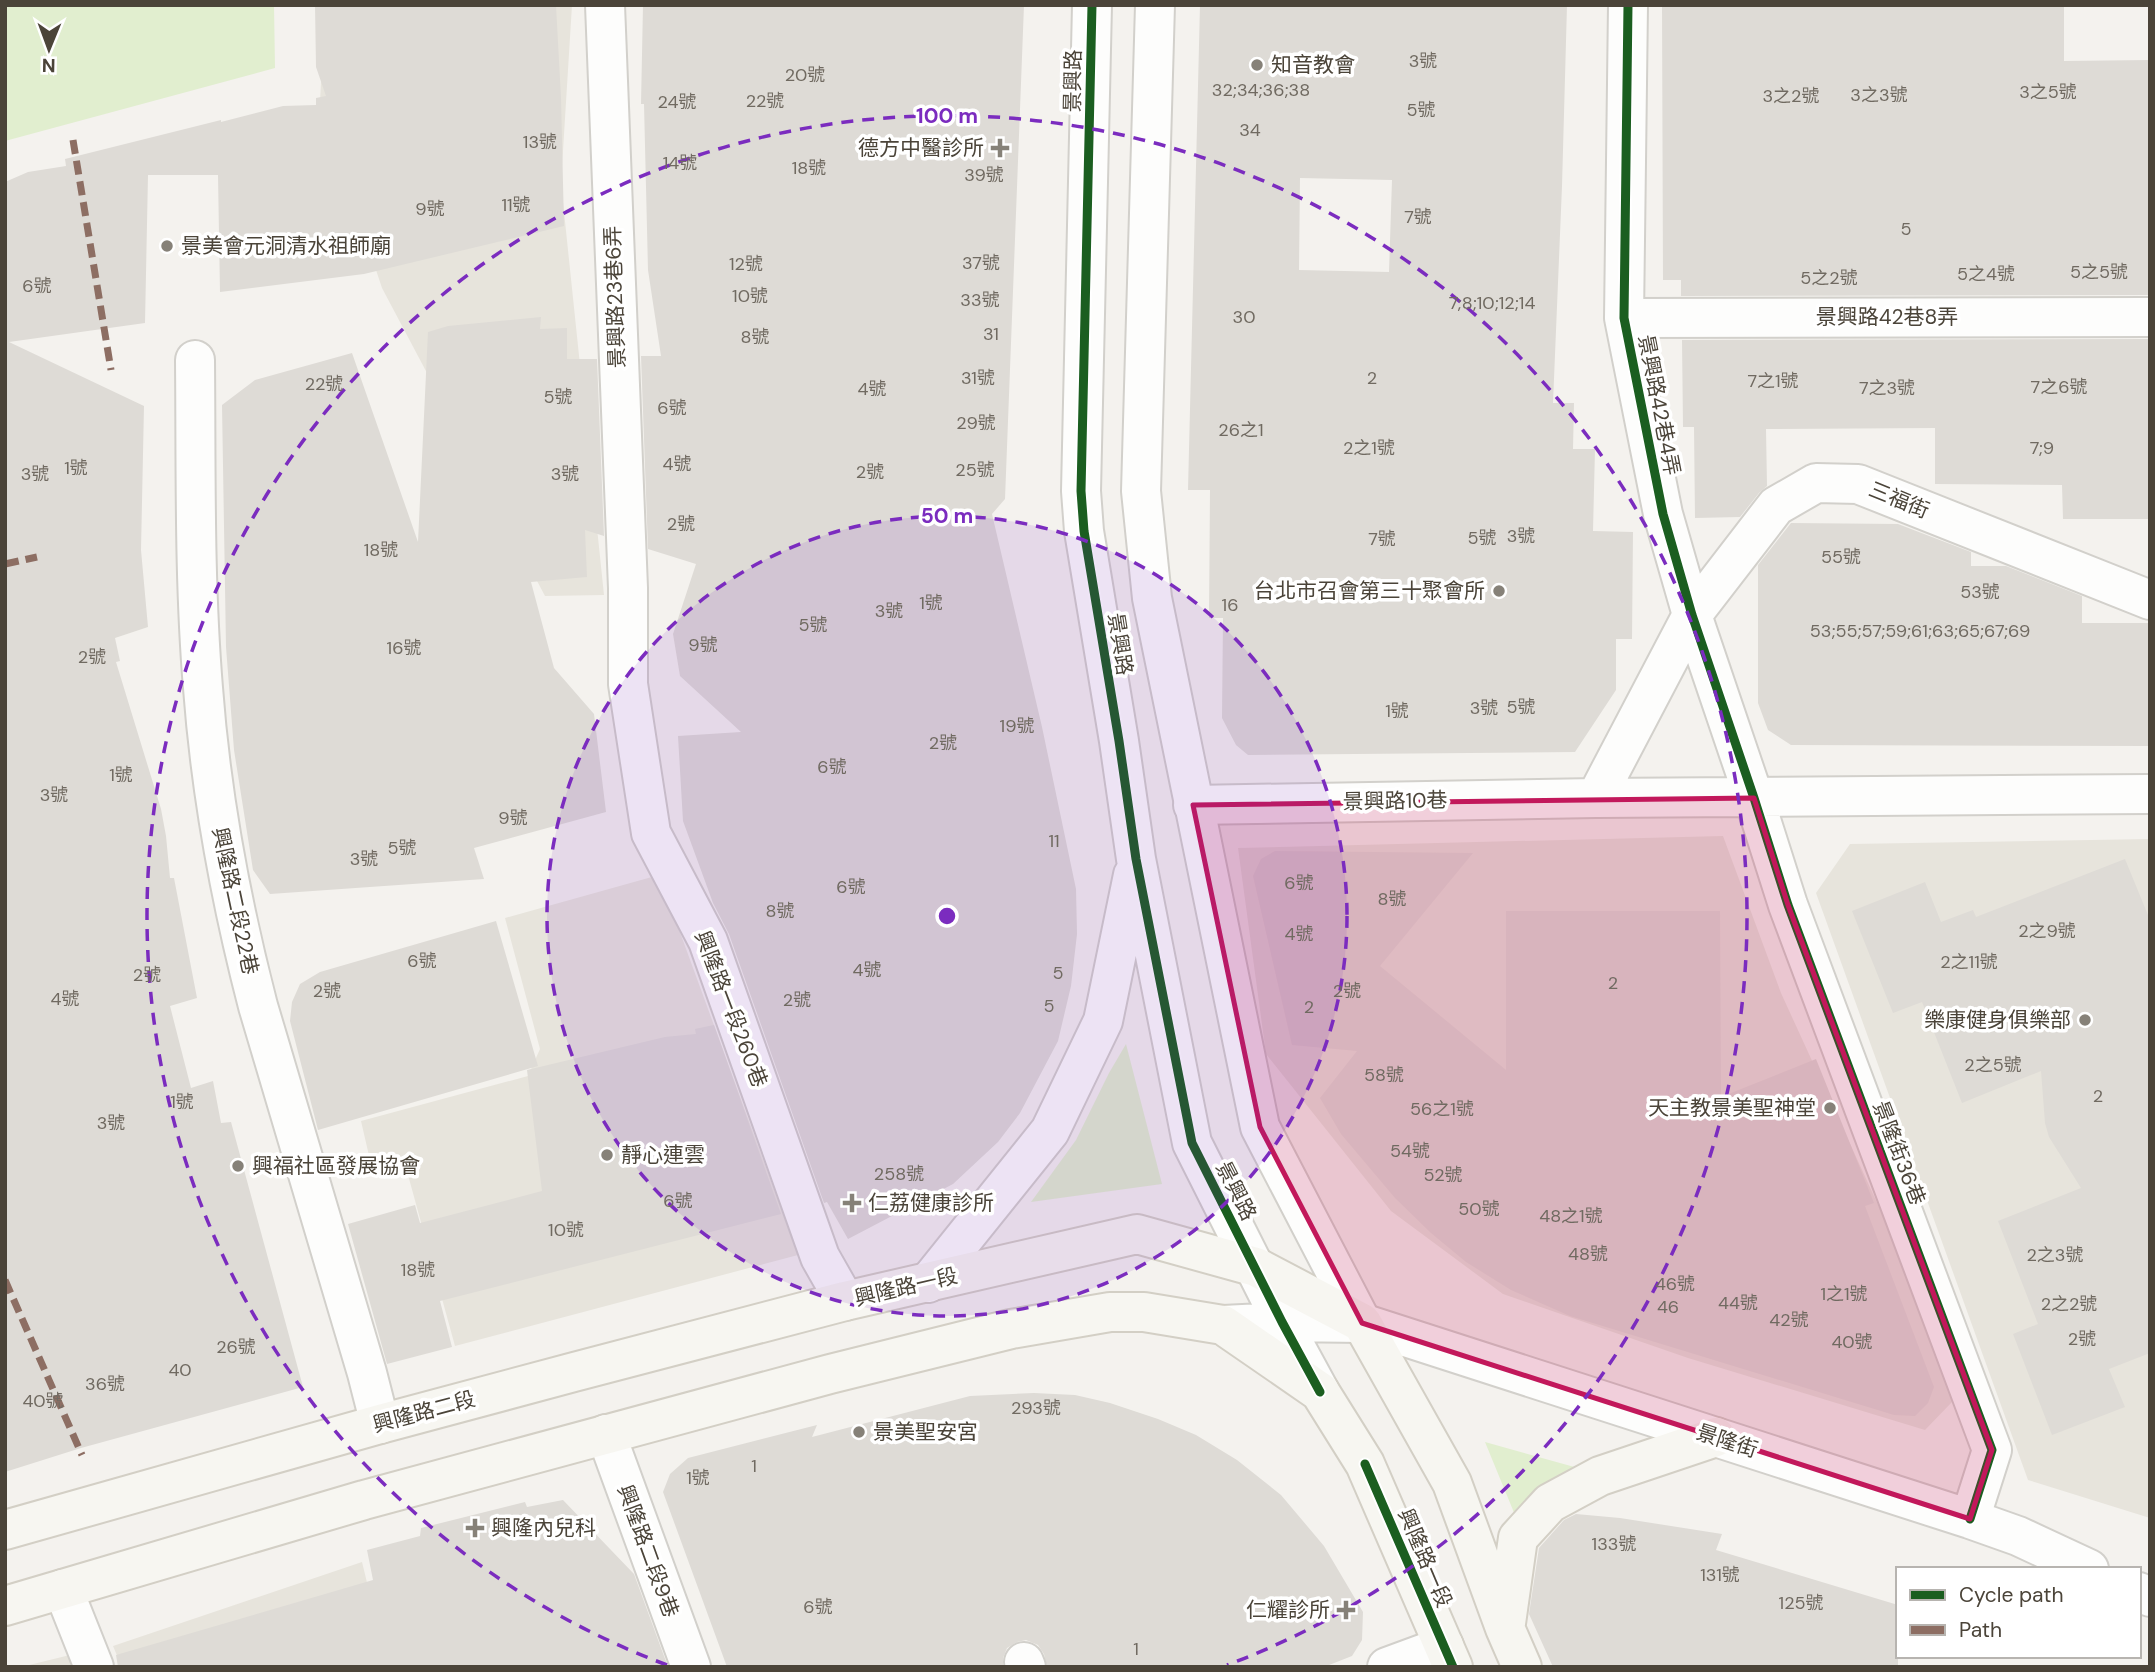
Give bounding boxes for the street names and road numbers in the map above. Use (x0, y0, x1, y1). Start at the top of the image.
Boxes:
street label: 景興路 (1058, 49, 1088, 113)
street label: 景興路23巷6弄 (599, 225, 631, 369)
street label: 景興路42巷8弄 (1816, 303, 1958, 331)
street label: 景興路42巷4弄 (1632, 332, 1686, 478)
street label: 三福街 (1865, 475, 1933, 525)
street label: 景興路 (1101, 611, 1139, 677)
street label: 景興路10巷 (1342, 786, 1448, 816)
street label: 興隆路二段22巷 (206, 825, 264, 977)
street label: 興隆路一段260巷 (688, 927, 774, 1091)
street label: 景隆街36巷 (1866, 1097, 1932, 1209)
street label: 景興路 (1209, 1157, 1263, 1225)
street label: 興隆路一段 (852, 1262, 960, 1312)
street label: 興隆路二段 (370, 1385, 478, 1439)
street label: 景隆街 (1693, 1418, 1761, 1464)
street label: 興隆路二段9巷 (611, 1481, 685, 1621)
street label: 興隆路一段 (1392, 1504, 1458, 1612)

